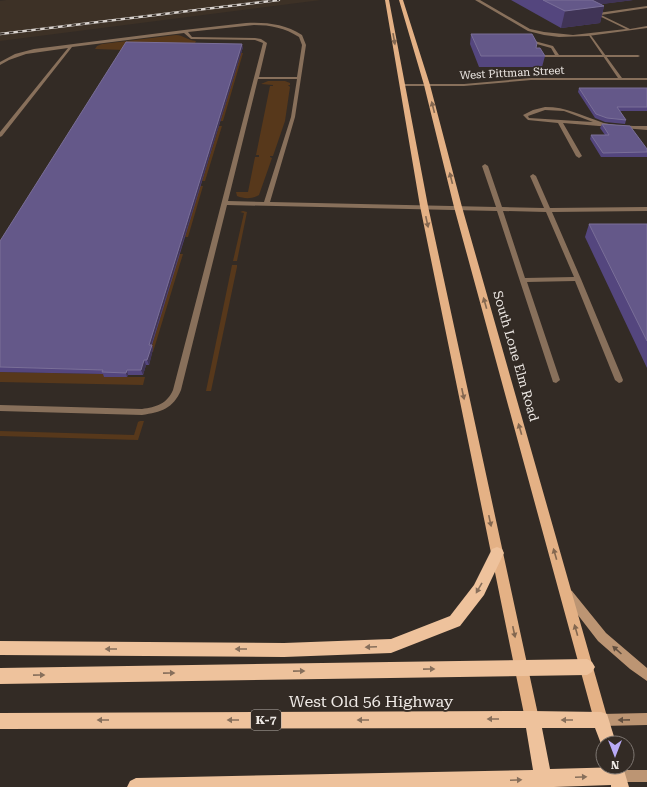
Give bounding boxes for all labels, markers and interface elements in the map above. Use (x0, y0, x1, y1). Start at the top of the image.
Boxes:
one-way arrow (391, 33, 397, 45)
street label: West Pittman Street (459, 64, 565, 82)
one-way arrow (430, 101, 436, 113)
one-way arrow (448, 172, 454, 184)
one-way arrow (424, 216, 430, 229)
street label: South Lone Elm Road (490, 289, 542, 424)
one-way arrow (482, 297, 488, 309)
one-way arrow (461, 388, 467, 400)
one-way arrow (517, 422, 523, 434)
one-way arrow (488, 515, 494, 527)
one-way arrow (552, 547, 558, 559)
one-way arrow (476, 582, 483, 594)
one-way arrow (573, 624, 579, 636)
one-way arrow (511, 626, 517, 638)
one-way arrow (364, 644, 377, 650)
one-way arrow (612, 645, 622, 654)
one-way arrow (104, 646, 117, 652)
one-way arrow (234, 646, 247, 652)
one-way arrow (423, 666, 436, 672)
one-way arrow (293, 668, 306, 674)
one-way arrow (163, 670, 176, 676)
one-way arrow (33, 672, 46, 678)
street label: West Old 56 Highway (289, 692, 454, 711)
road number: K-7 (251, 710, 281, 730)
one-way arrow (486, 716, 499, 722)
one-way arrow (618, 716, 630, 723)
one-way arrow (96, 717, 109, 723)
one-way arrow (226, 717, 239, 723)
one-way arrow (356, 717, 369, 723)
one-way arrow (560, 717, 573, 723)
north arrow (595, 735, 635, 775)
text: N (610, 758, 619, 771)
one-way arrow (575, 774, 588, 780)
one-way arrow (510, 776, 522, 783)

